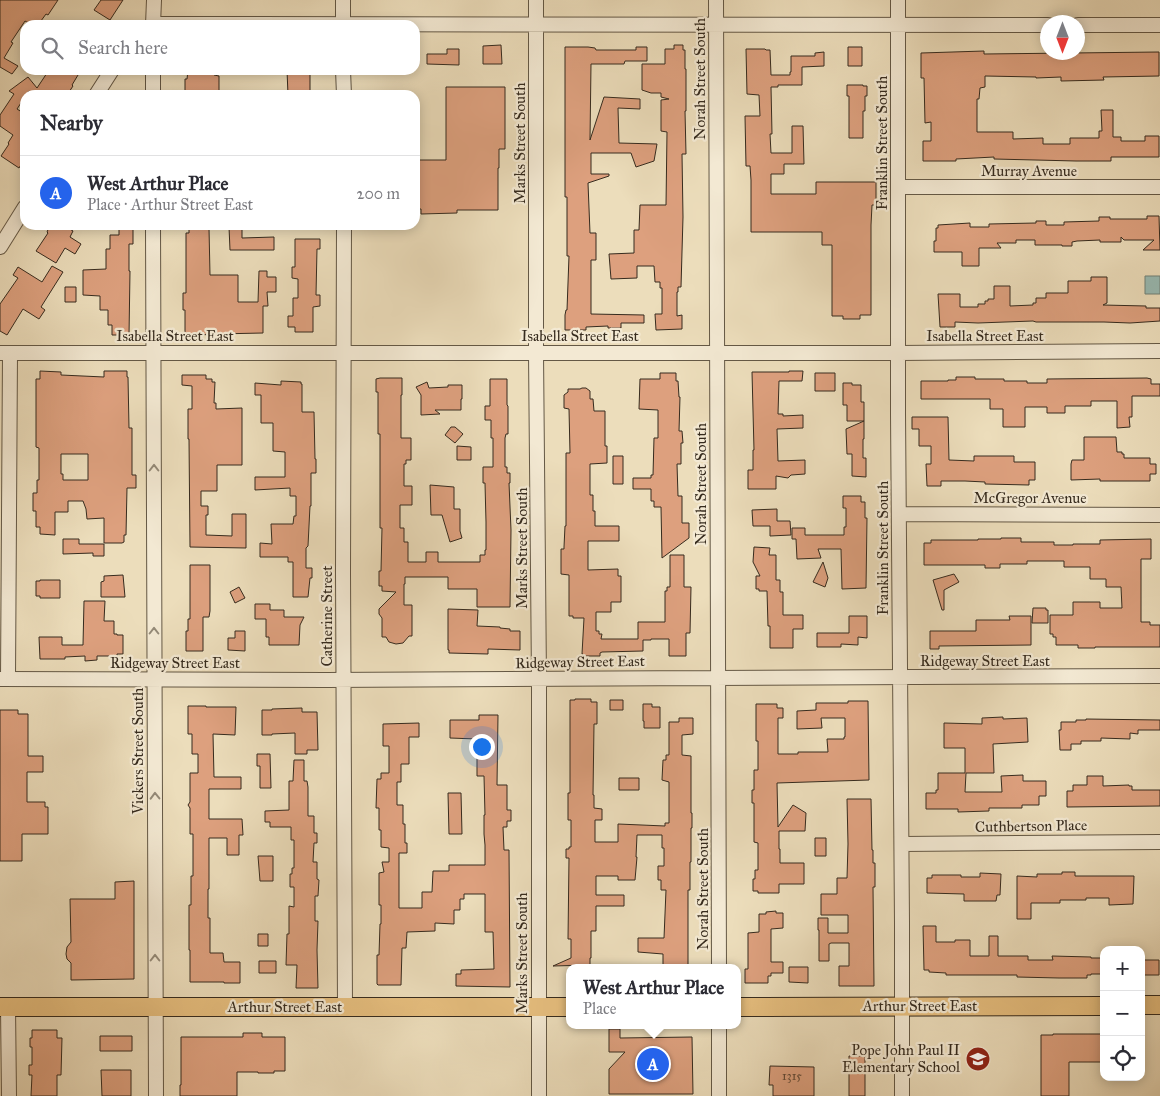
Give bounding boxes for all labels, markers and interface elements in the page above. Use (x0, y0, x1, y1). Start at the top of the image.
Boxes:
north arrow (1040, 15, 1085, 60)
street label: Norah Street South (691, 17, 709, 140)
search box (20, 20, 420, 75)
icon: search (38, 34, 66, 62)
text: Search here (78, 36, 168, 59)
street label: Franklin Street South (873, 75, 891, 210)
street label: Marks Street South (511, 82, 529, 204)
text: Nearby (40, 110, 103, 136)
street label: Murray Avenue (981, 162, 1077, 180)
text: West Arthur Place (87, 172, 228, 195)
text: A (51, 184, 61, 203)
text: 200 m (357, 184, 400, 203)
text: Place · Arthur Street East (87, 195, 253, 214)
street label: Isabella Street East (116, 327, 235, 345)
street label: Isabella Street East (521, 327, 640, 345)
street label: Isabella Street East (926, 327, 1045, 345)
street label: Norah Street South (692, 422, 710, 545)
one-way arrow (149, 464, 159, 472)
street label: Franklin Street South (874, 480, 892, 615)
street label: Marks Street South (513, 487, 531, 609)
street label: McGregor Avenue (974, 489, 1086, 507)
street label: Catherine Street (318, 565, 336, 667)
one-way arrow (149, 626, 159, 634)
street label: Ridgeway Street East (515, 652, 646, 672)
street label: Ridgeway Street East (920, 652, 1051, 670)
street label: Ridgeway Street East (110, 654, 241, 672)
street label: Vickers Street South (129, 687, 147, 815)
your location (469, 734, 495, 760)
one-way arrow (149, 792, 160, 800)
street label: Cuthbertson Place (975, 816, 1087, 836)
street label: Norah Street South (694, 827, 712, 950)
street label: Marks Street South (513, 892, 531, 1014)
map controls (1100, 946, 1145, 1081)
button: + (1100, 946, 1145, 991)
one-way arrow (150, 954, 160, 962)
popup (566, 964, 741, 1029)
text: West Arthur Place (583, 976, 724, 999)
button: − (1100, 991, 1145, 1036)
street label: Arthur Street East (862, 997, 978, 1015)
street label: Arthur Street East (227, 998, 343, 1016)
text: Place (583, 999, 616, 1018)
button: locate (1100, 1036, 1145, 1081)
place label: Pope John Paul II Elementary School (842, 1041, 961, 1076)
pin: A (637, 1045, 669, 1083)
school or university icon: Pope John Paul II Elementary School (965, 1046, 991, 1072)
house number: 1315 (782, 1069, 802, 1083)

